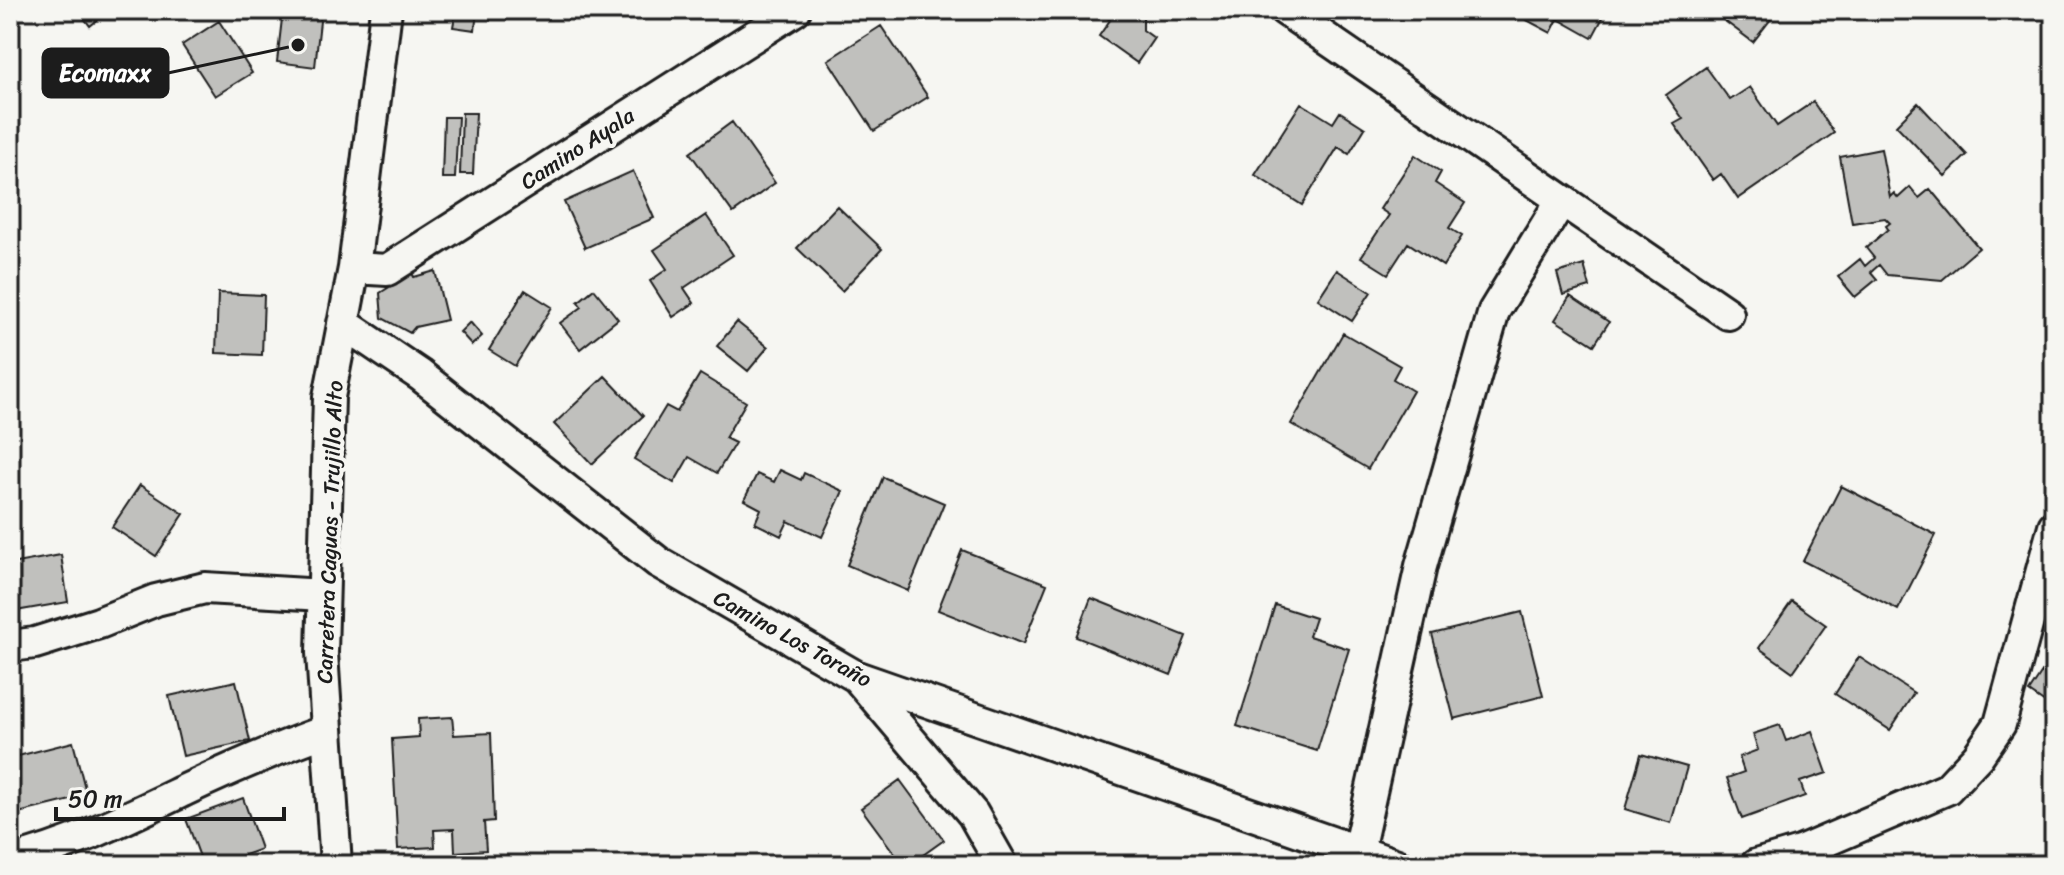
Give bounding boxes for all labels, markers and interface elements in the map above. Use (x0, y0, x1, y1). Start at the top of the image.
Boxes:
callout: Ecomaxx (43, 49, 168, 97)
text: Ecomaxx (59, 52, 152, 94)
street label: Camino Ayala (512, 96, 643, 200)
street label: Carretera Caguas - Trujillo Alto (305, 380, 354, 684)
street label: Camino Los Toraño (706, 579, 879, 698)
scale bar (56, 771, 284, 821)
text: 50 m (68, 778, 123, 820)

